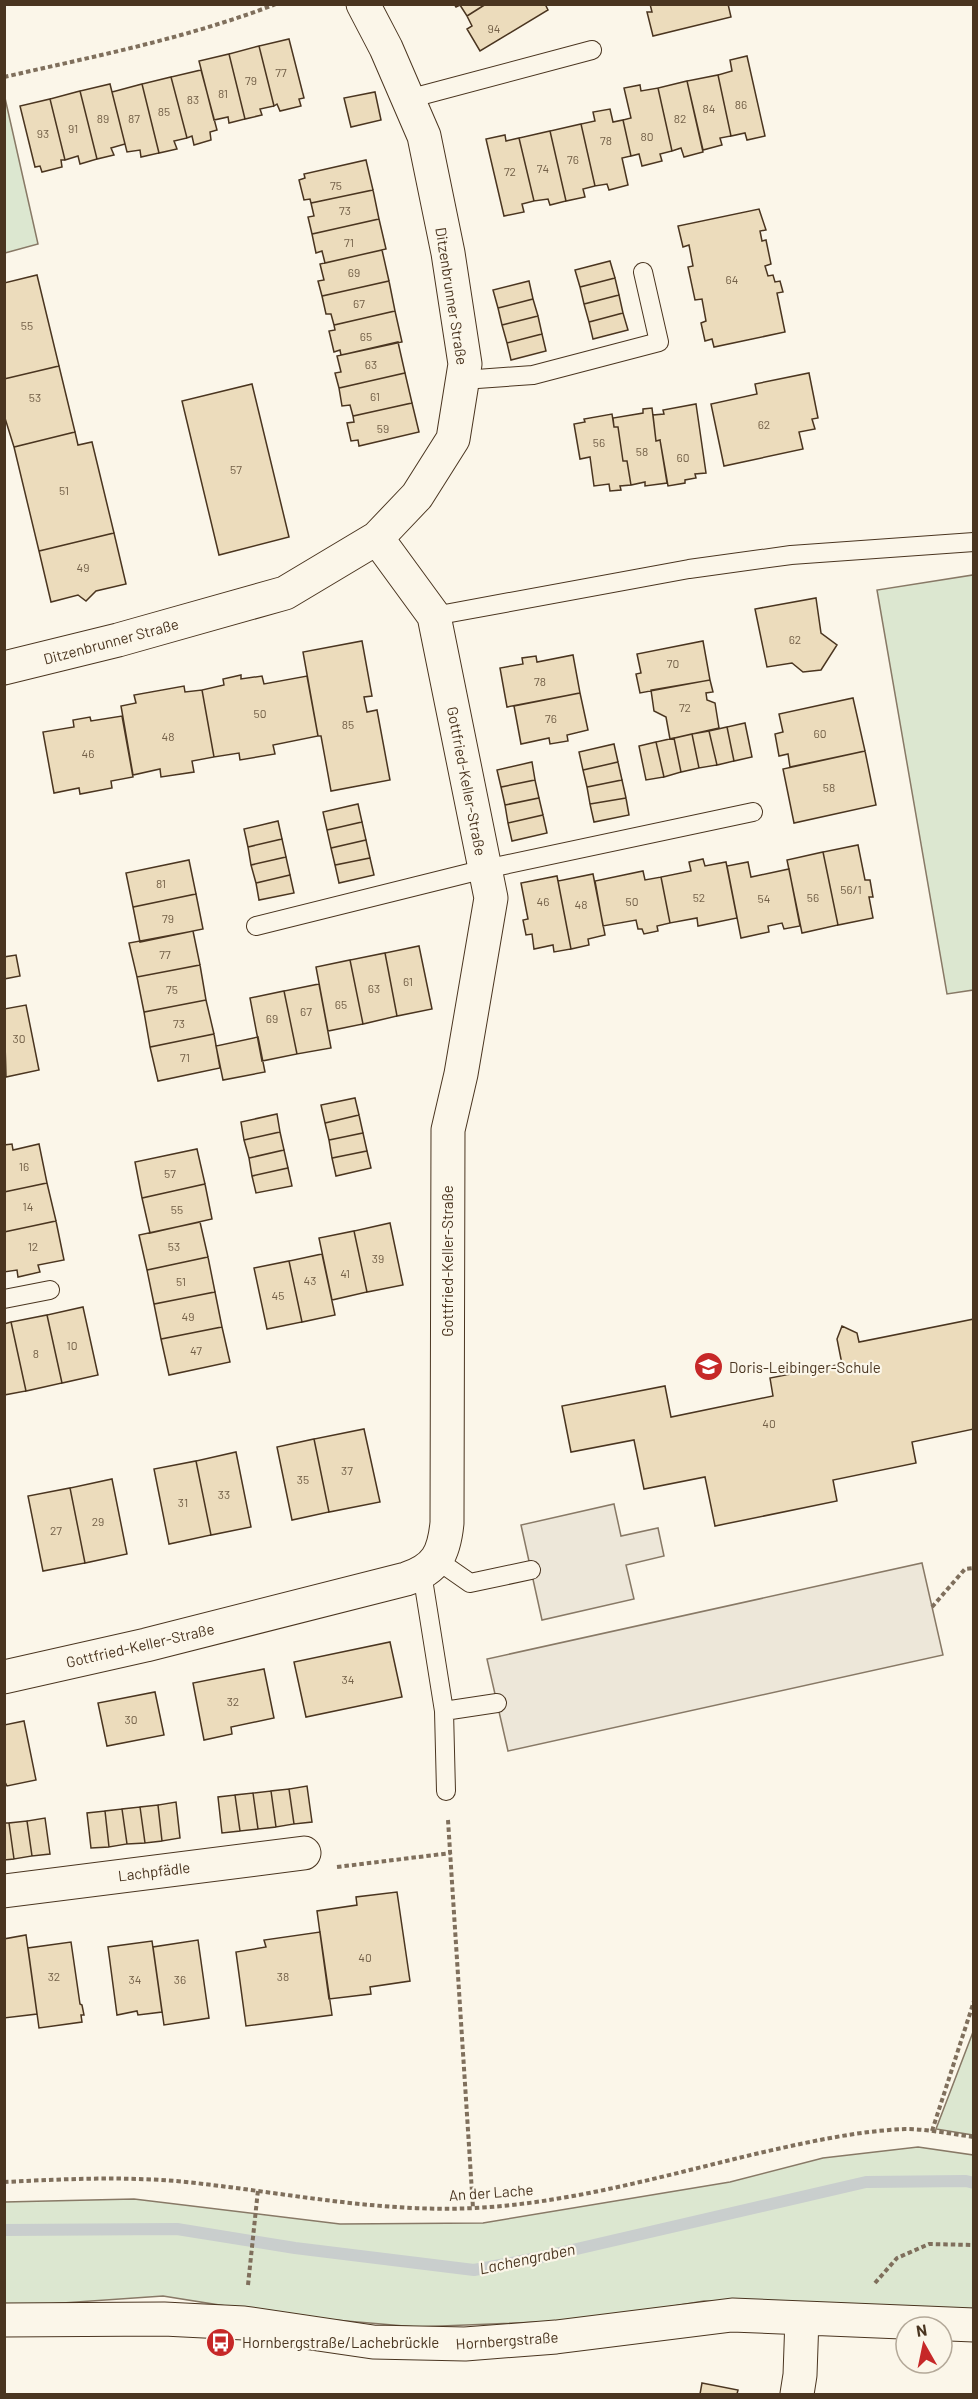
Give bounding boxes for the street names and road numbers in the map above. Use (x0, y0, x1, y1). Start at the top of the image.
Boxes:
street label: Ditzenbrunner Straße (432, 226, 472, 366)
street label: Ditzenbrunner Straße (41, 614, 181, 668)
street label: Gottfried-Keller-Straße (444, 705, 490, 857)
street label: Gottfried-Keller-Straße (438, 1185, 456, 1337)
street label: Gottfried-Keller-Straße (64, 1619, 216, 1671)
street label: Lachpfädle (117, 1858, 191, 1884)
street label: An der Lache (448, 2180, 534, 2204)
street label: Hornbergstraße (455, 2327, 559, 2353)

